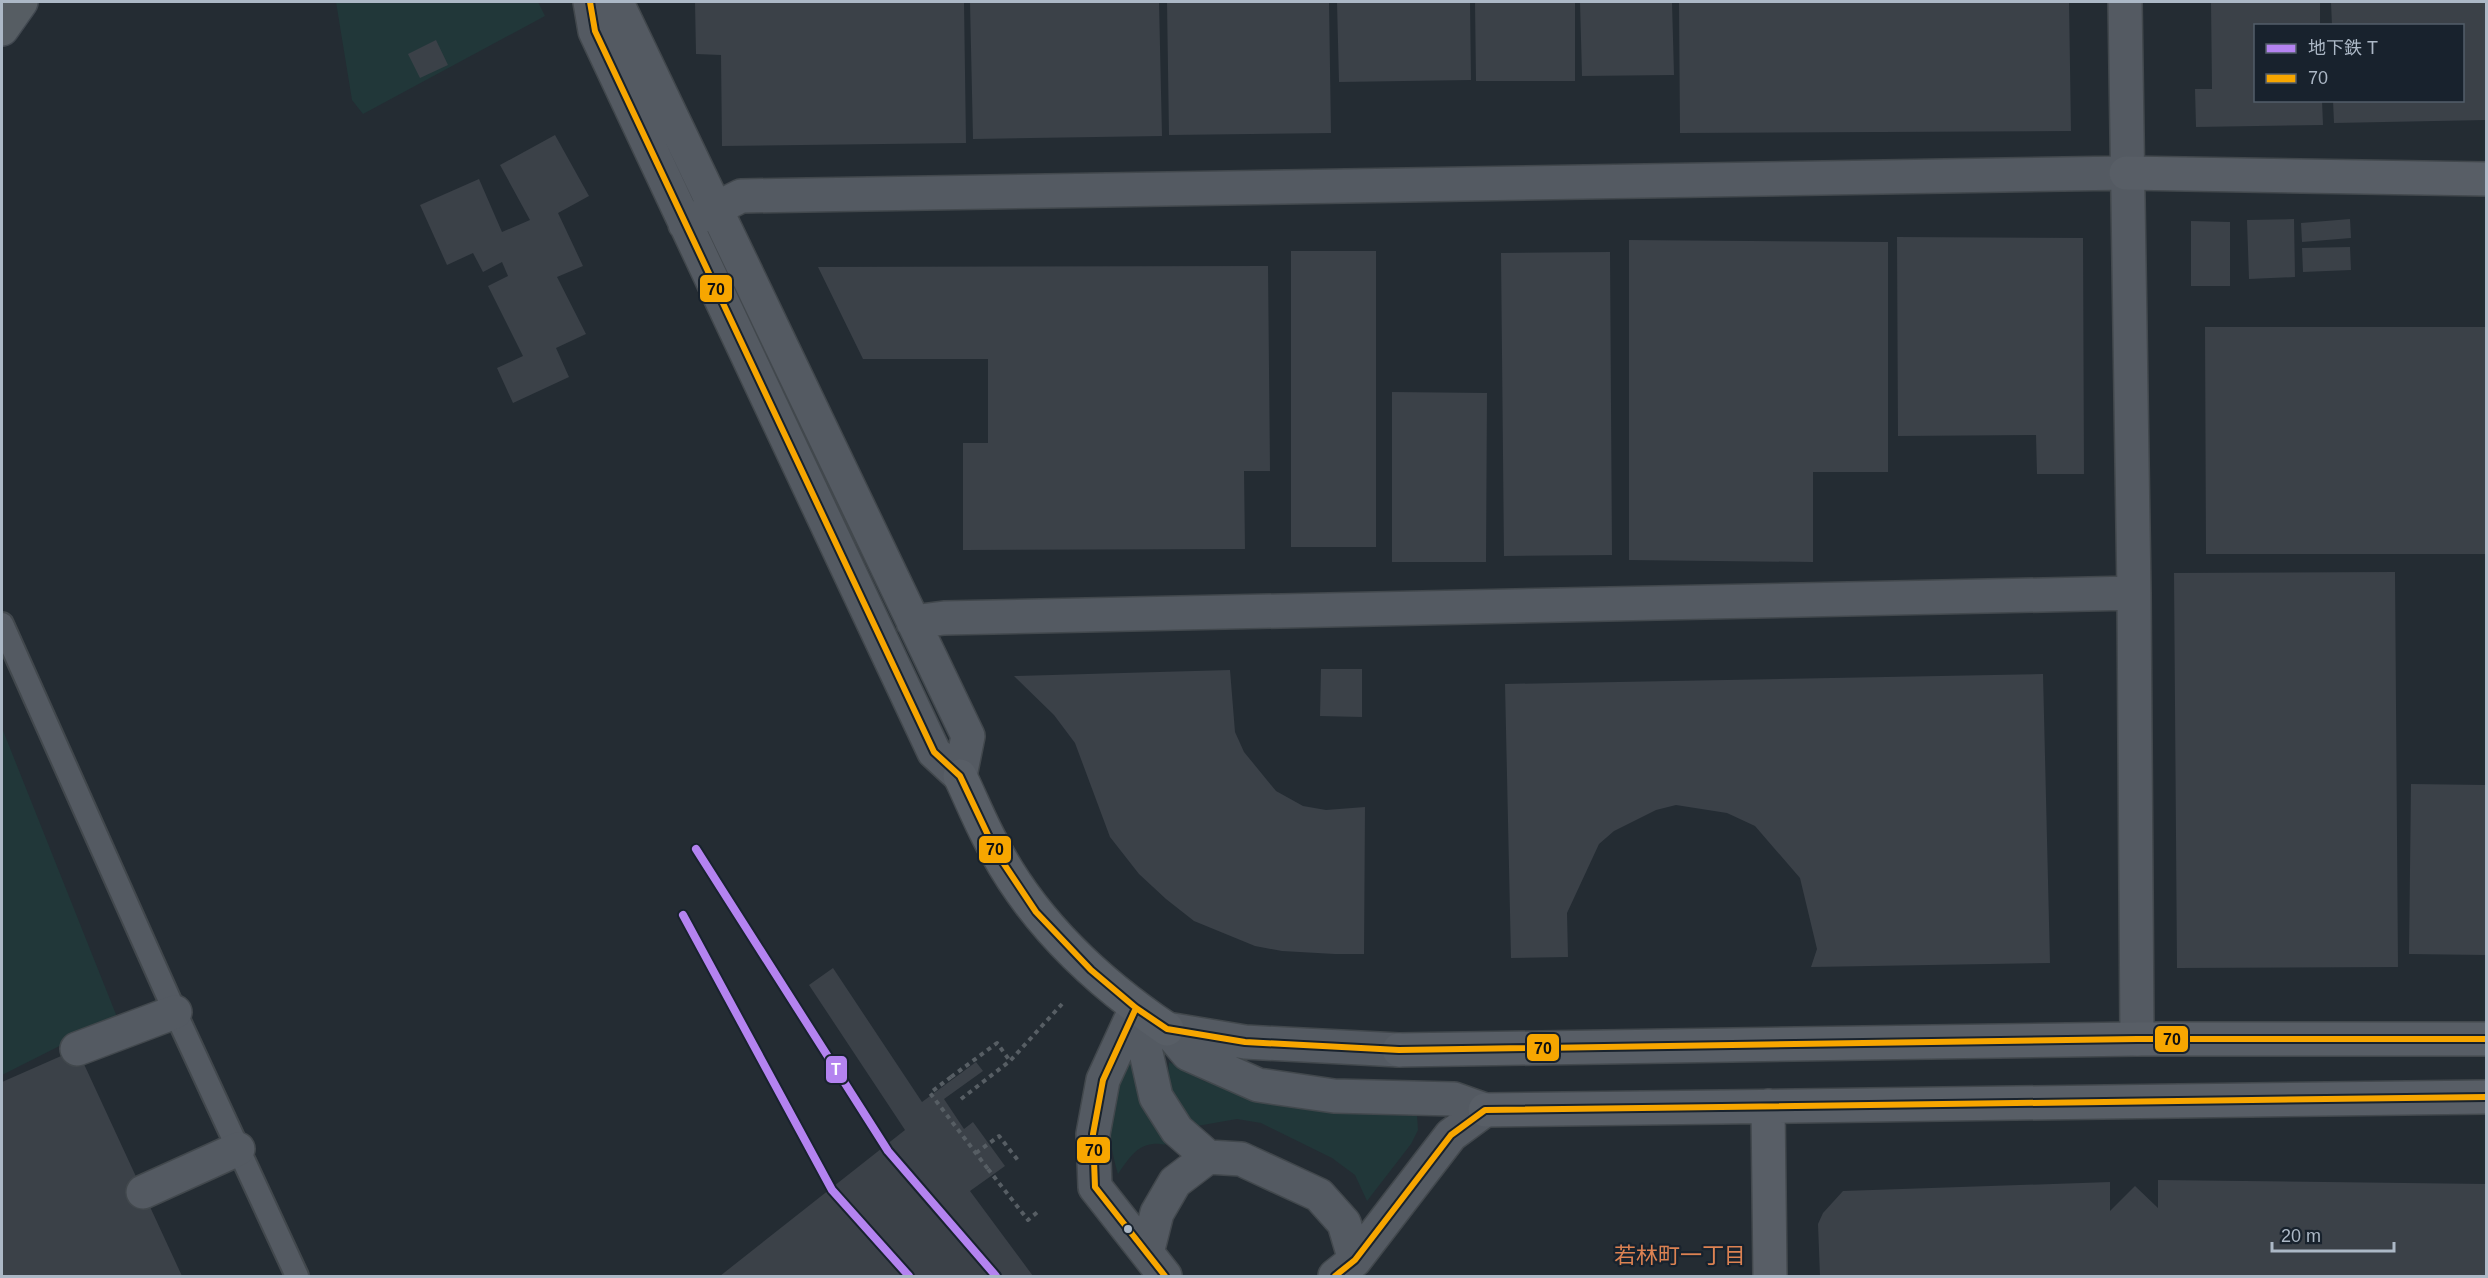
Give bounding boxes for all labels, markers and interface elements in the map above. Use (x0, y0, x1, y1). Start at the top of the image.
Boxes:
legend (2254, 24, 2464, 102)
text: 地下鉄 T (2308, 38, 2378, 58)
text: 70 (2308, 68, 2328, 88)
line badge: 70 (699, 274, 733, 303)
text: 70 (707, 281, 725, 298)
line badge: 70 (978, 835, 1012, 864)
text: 70 (986, 841, 1004, 858)
line badge: 70 (2154, 1025, 2189, 1053)
text: 70 (2163, 1031, 2181, 1048)
line badge: 70 (1526, 1033, 1560, 1062)
text: 70 (1534, 1040, 1552, 1057)
line badge: T (825, 1055, 848, 1084)
text: T (831, 1061, 841, 1078)
line badge: 70 (1076, 1136, 1111, 1164)
text: 70 (1085, 1142, 1103, 1159)
scale bar (2272, 1215, 2394, 1253)
unlabelled marker (1122, 1223, 1134, 1235)
text: 20 m (2281, 1226, 2321, 1246)
district label: 若林町一丁目 (1614, 1243, 1746, 1268)

